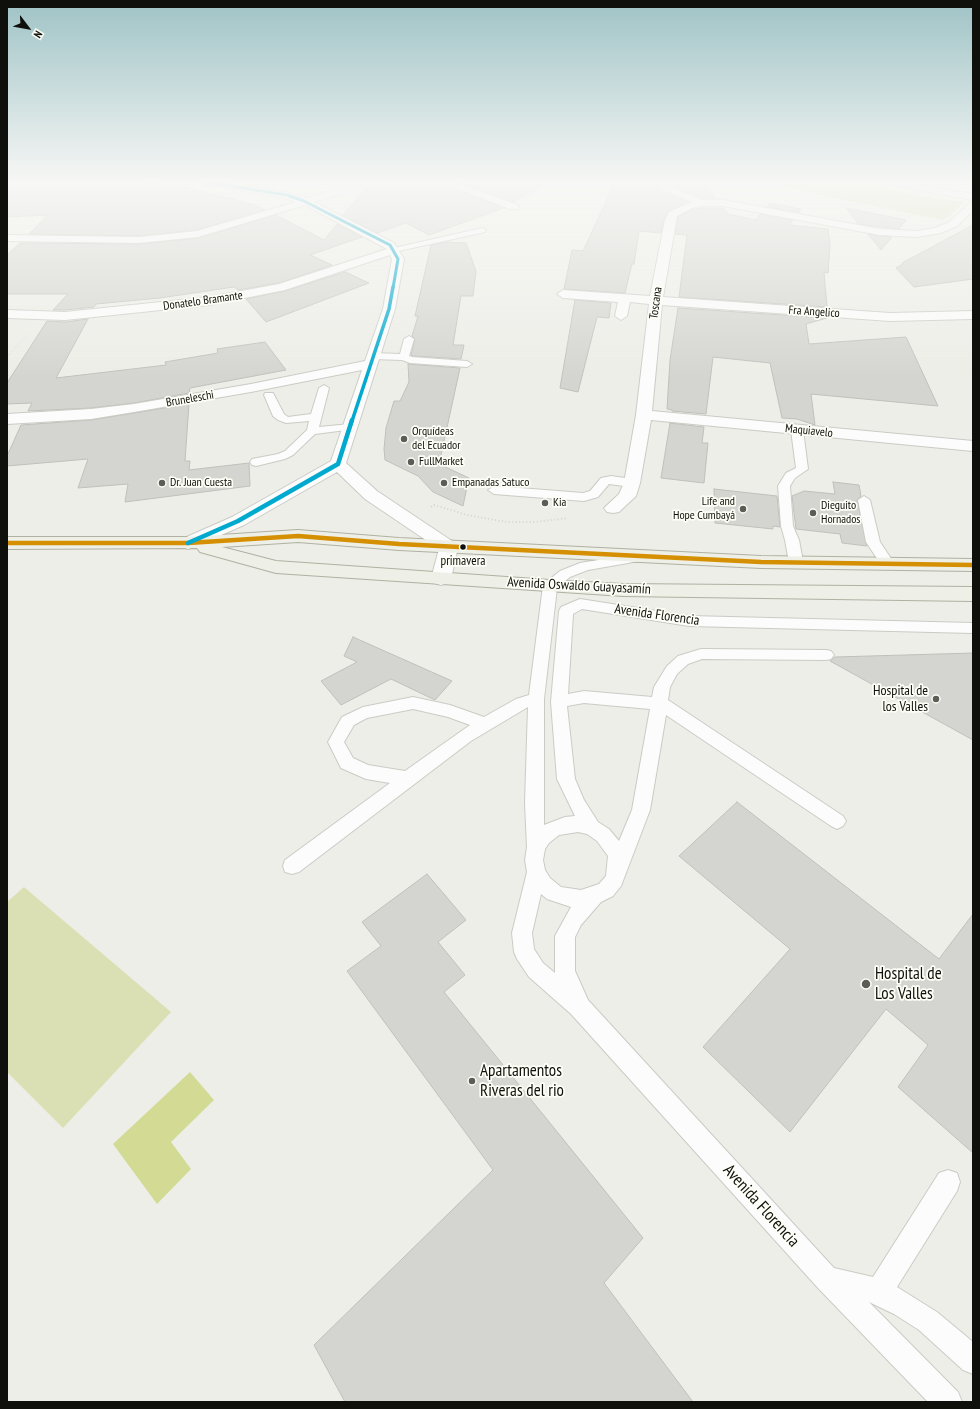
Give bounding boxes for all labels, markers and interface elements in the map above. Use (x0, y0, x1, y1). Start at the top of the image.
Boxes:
north arrow (8, 8, 48, 48)
text: N (31, 28, 46, 41)
street label: Toscana (647, 286, 665, 320)
street label: Donatelo Bramante (162, 288, 244, 314)
street label: Fra Angelico (788, 303, 840, 321)
street label: Bruneleschi (165, 388, 215, 410)
street label: Maquiavelo (784, 421, 834, 441)
place label: Orquídeas del Ecuador (412, 425, 461, 453)
marker: Orquídeas del Ecuador (399, 434, 409, 444)
place label: FullMarket (419, 455, 463, 469)
marker: FullMarket (406, 457, 416, 467)
place label: Dr. Juan Cuesta (170, 476, 232, 490)
place label: Empanadas Satuco (452, 476, 529, 490)
marker: Dr. Juan Cuesta (157, 478, 167, 488)
marker: Empanadas Satuco (439, 478, 449, 488)
place label: Life and Hope Cumbayá (673, 495, 735, 523)
place label: Kia (553, 496, 566, 510)
marker: Kia (540, 498, 550, 508)
place label: Dieguito Hornados (821, 499, 860, 527)
marker: Life and Hope Cumbayá (738, 504, 748, 514)
marker: Dieguito Hornados (808, 508, 818, 518)
marker: primavera (458, 542, 468, 552)
place label: primavera (441, 553, 485, 569)
street label: Avenida Oswaldo Guayasamín (507, 574, 651, 598)
street label: Avenida Florencia (613, 601, 701, 629)
place label: Hospital de los Valles (873, 683, 928, 716)
marker: Hospital de los Valles (931, 694, 941, 704)
place label: Hospital de Los Valles (875, 964, 942, 1004)
marker: Hospital de Los Valles (860, 978, 872, 990)
place label: Apartamentos Riveras del rio (480, 1061, 564, 1101)
marker: Apartamentos Riveras del rio (467, 1076, 477, 1086)
street label: Avenida Florencia (719, 1161, 803, 1251)

